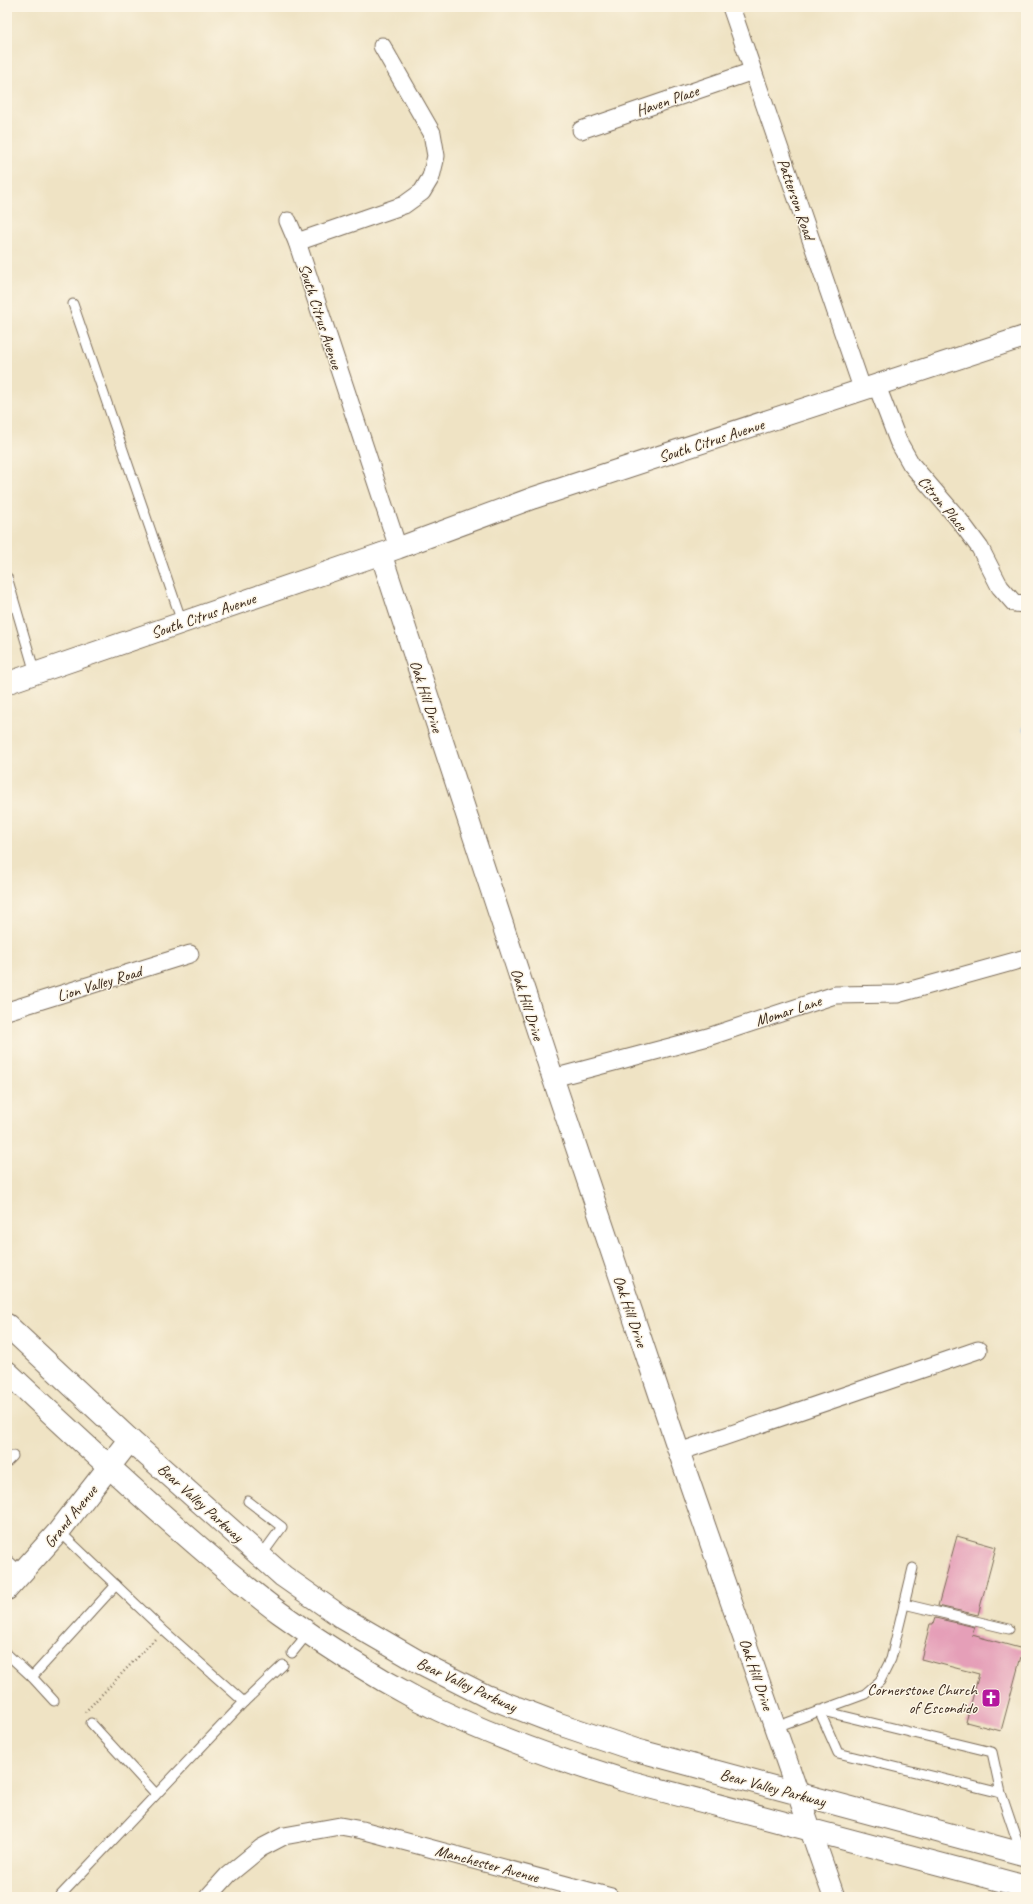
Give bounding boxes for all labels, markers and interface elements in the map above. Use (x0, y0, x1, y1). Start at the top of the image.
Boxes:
street label: Haven Place (633, 80, 703, 121)
street label: Patterson Road (773, 156, 820, 245)
street label: South Citrus Avenue (294, 261, 347, 373)
street label: South Citrus Avenue (656, 414, 768, 467)
street label: Citron Place (913, 472, 972, 537)
street label: South Citrus Avenue (148, 588, 260, 643)
street label: Oak Hill Drive (405, 658, 448, 736)
street label: Lion Valley Road (55, 961, 147, 1006)
street label: Oak Hill Drive (506, 966, 549, 1044)
street label: Momar Lane (753, 990, 825, 1031)
street label: Oak Hill Drive (608, 1273, 652, 1351)
street label: Bear Valley Parkway (153, 1459, 248, 1547)
street label: Grand Avenue (40, 1480, 103, 1552)
street label: Oak Hill Drive (734, 1636, 778, 1714)
street label: Bear Valley Parkway (413, 1653, 521, 1717)
place label: Cornerstone Church of Escondido (867, 1680, 979, 1718)
church icon: Cornerstone Church of Escondido (980, 1687, 1002, 1709)
street label: Bear Valley Parkway (718, 1764, 829, 1812)
street label: Manchester Avenue (433, 1841, 542, 1888)

